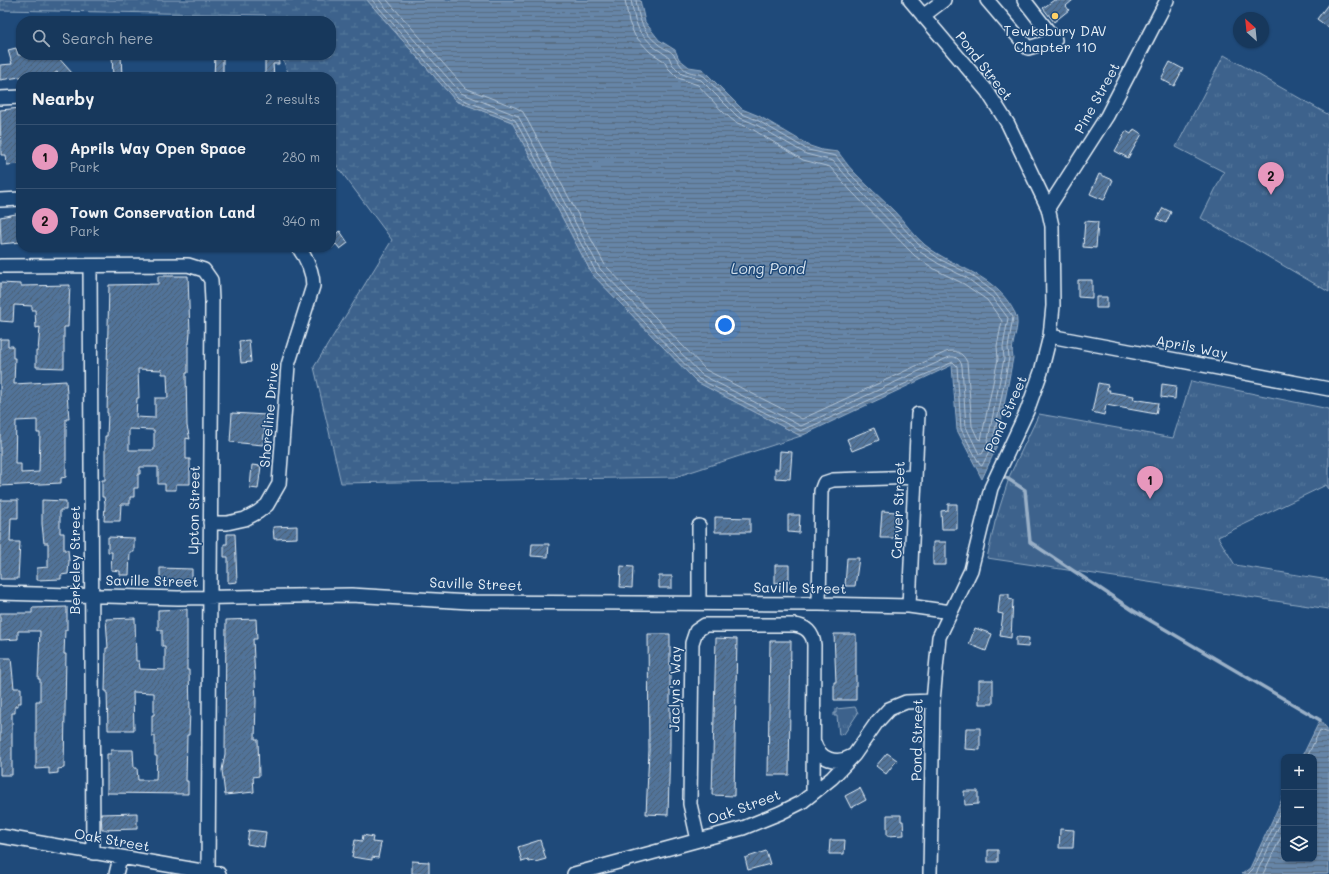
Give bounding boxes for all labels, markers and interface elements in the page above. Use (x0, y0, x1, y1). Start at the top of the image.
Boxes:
marker: Tewksbury DAV Chapter 110 (1050, 11, 1060, 21)
north arrow (1233, 12, 1269, 48)
search box (16, 16, 336, 60)
place label: Tewksbury DAV Chapter 110 (1003, 21, 1107, 56)
icon: search (30, 27, 52, 49)
street label: Pond Street (952, 27, 1017, 104)
text: Search here (62, 28, 153, 48)
street label: Pine Street (1069, 59, 1124, 137)
text: Nearby (32, 87, 94, 109)
text: 2 results (265, 90, 320, 107)
text: Aprils Way Open Space (70, 138, 246, 158)
text: 1 (42, 148, 48, 165)
text: 280 m (282, 148, 320, 165)
text: Park (70, 158, 99, 175)
pin: 2 (1258, 162, 1284, 195)
text: Town Conservation Land (70, 202, 255, 222)
text: 2 (41, 212, 49, 229)
text: 340 m (282, 212, 320, 229)
text: Park (70, 222, 99, 239)
water label: Long Pond (731, 258, 807, 278)
your location (715, 315, 735, 335)
street label: Aprils Way (1155, 330, 1230, 363)
street label: Shoreline Drive (254, 362, 283, 468)
street label: Pond Street (980, 372, 1031, 455)
street label: Carver Street (886, 461, 909, 559)
street label: Upton Street (183, 465, 204, 555)
pin: 1 (1137, 466, 1163, 499)
street label: Berkeley Street (65, 505, 84, 615)
street label: Saville Street (105, 570, 199, 591)
street label: Saville Street (429, 572, 523, 595)
street label: Saville Street (753, 577, 847, 598)
street label: Jaclyn's Way (664, 646, 685, 732)
street label: Pond Street (906, 699, 927, 781)
map controls (1281, 754, 1317, 862)
button: + (1281, 754, 1317, 790)
street label: Oak Street (705, 785, 783, 829)
button: − (1281, 790, 1317, 826)
street label: Oak Street (73, 824, 151, 855)
button: layers (1281, 826, 1317, 862)

